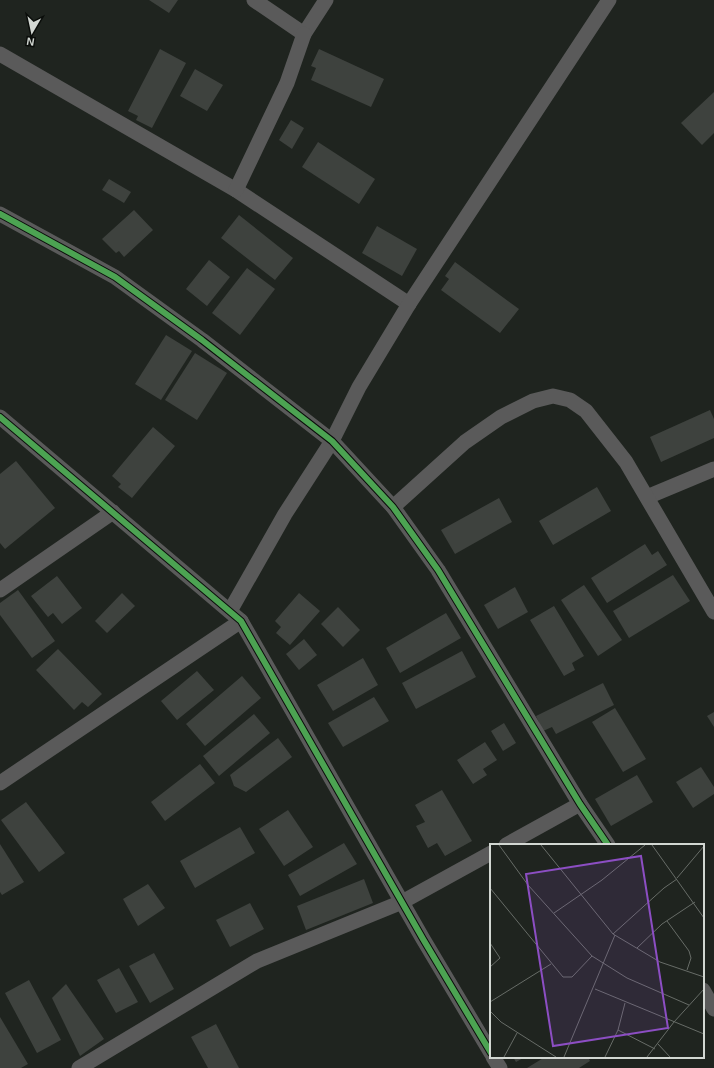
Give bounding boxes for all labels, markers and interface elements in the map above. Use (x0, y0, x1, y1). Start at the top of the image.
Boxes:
north arrow (12, 12, 52, 52)
text: N (26, 35, 35, 48)
inset map (490, 844, 704, 1058)

